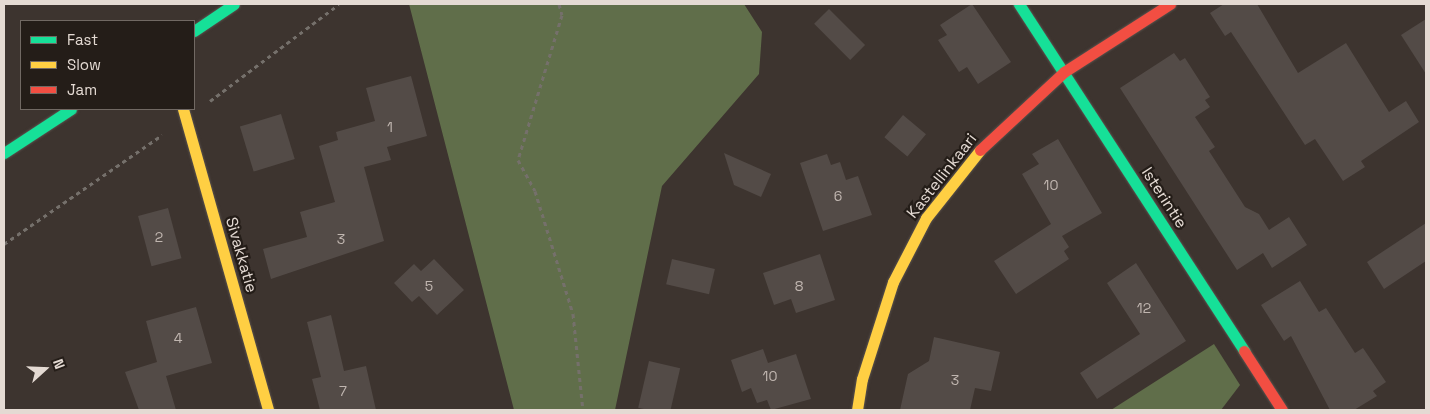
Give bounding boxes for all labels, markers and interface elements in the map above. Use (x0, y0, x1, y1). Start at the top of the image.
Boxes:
legend (20, 20, 195, 110)
text: Fast (67, 30, 98, 49)
text: Slow (67, 55, 101, 74)
text: Jam (67, 80, 97, 99)
house number: 1 (387, 119, 393, 135)
street label: Kastellinkaari (903, 130, 981, 222)
street label: Isterintie (1137, 164, 1191, 232)
house number: 10 (1044, 177, 1058, 193)
house number: 6 (834, 188, 842, 204)
street label: Sivakkatie (221, 215, 261, 295)
house number: 2 (155, 229, 163, 245)
house number: 3 (337, 231, 345, 247)
house number: 5 (425, 278, 433, 294)
house number: 8 (795, 278, 803, 294)
house number: 12 (1137, 300, 1151, 316)
house number: 4 (174, 330, 182, 346)
north arrow (20, 344, 70, 394)
text: N (49, 356, 69, 371)
house number: 10 (763, 368, 777, 384)
house number: 3 (951, 372, 959, 388)
house number: 7 (339, 383, 347, 399)

